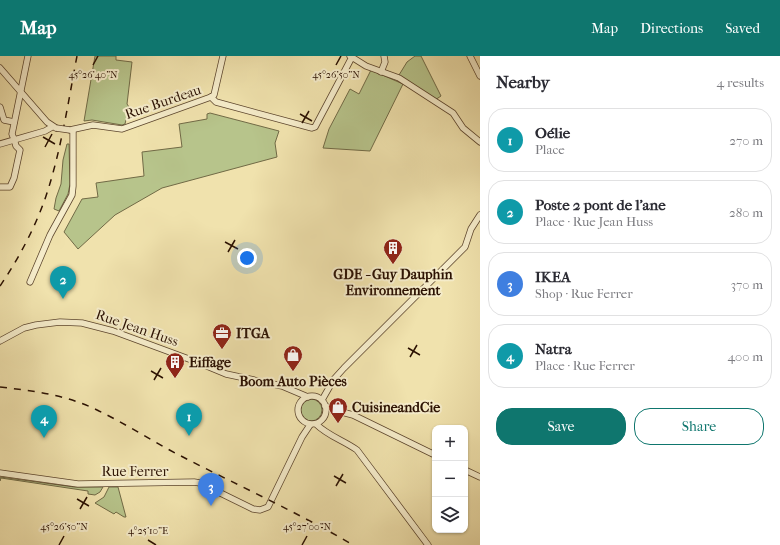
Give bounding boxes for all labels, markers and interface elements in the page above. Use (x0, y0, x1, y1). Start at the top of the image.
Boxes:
text: Map (20, 17, 56, 39)
text: Map (591, 20, 618, 37)
text: Directions (640, 20, 703, 37)
text: Saved (725, 20, 760, 37)
text: 45°26'40"N (68, 69, 118, 81)
text: 45°26'50"N (312, 69, 360, 81)
text: Nearby (496, 72, 550, 92)
text: 4 results (717, 75, 764, 90)
street label: Rue Burdeau (123, 81, 203, 123)
text: Oélie (535, 124, 570, 142)
text: 1 (508, 133, 512, 148)
text: 270 m (729, 133, 763, 148)
text: Place (535, 142, 565, 157)
text: Poste 2 pont de l'ane (535, 196, 666, 214)
text: 2 (507, 205, 513, 220)
text: 280 m (729, 205, 763, 220)
text: Place · Rue Jean Huss (535, 214, 653, 229)
building icon: GDE - Guy Dauphin Environnement (382, 237, 404, 265)
your location (237, 248, 257, 268)
pin: 2 (50, 266, 76, 299)
place label: GDE - Guy Dauphin Environnement (333, 266, 454, 299)
text: IKEA (535, 268, 571, 286)
text: 3 (507, 277, 513, 292)
text: 370 m (731, 277, 763, 292)
text: Shop · Rue Ferrer (535, 286, 633, 301)
street label: Rue Jean Huss (93, 306, 181, 350)
office icon: ITGA (211, 322, 233, 350)
place label: ITGA (236, 325, 271, 342)
text: Natra (535, 340, 572, 358)
shop icon: Boom Auto Pièces (282, 344, 304, 372)
text: 4 (506, 349, 514, 364)
text: 400 m (727, 349, 763, 364)
building icon: Eiffage (164, 351, 186, 379)
place label: Eiffage (189, 354, 231, 371)
text: Place · Rue Ferrer (535, 358, 635, 373)
place label: Boom Auto Pièces (239, 373, 348, 390)
shop icon: CuisineandCie (327, 396, 349, 424)
place label: CuisineandCie (352, 399, 440, 416)
pin: 1 (176, 403, 202, 436)
pin: 4 (31, 405, 57, 438)
button: Save (496, 408, 626, 445)
button: Share (634, 408, 764, 445)
map controls (432, 425, 468, 533)
button: + (432, 425, 468, 461)
button: − (432, 461, 468, 497)
street label: Rue Ferrer (102, 463, 168, 480)
pin: 3 (198, 473, 224, 506)
button: layers (432, 497, 468, 533)
text: 45°26'50"N (40, 521, 88, 533)
text: 45°27'00"N (283, 521, 332, 533)
text: 4°25'10"E (128, 525, 168, 537)

